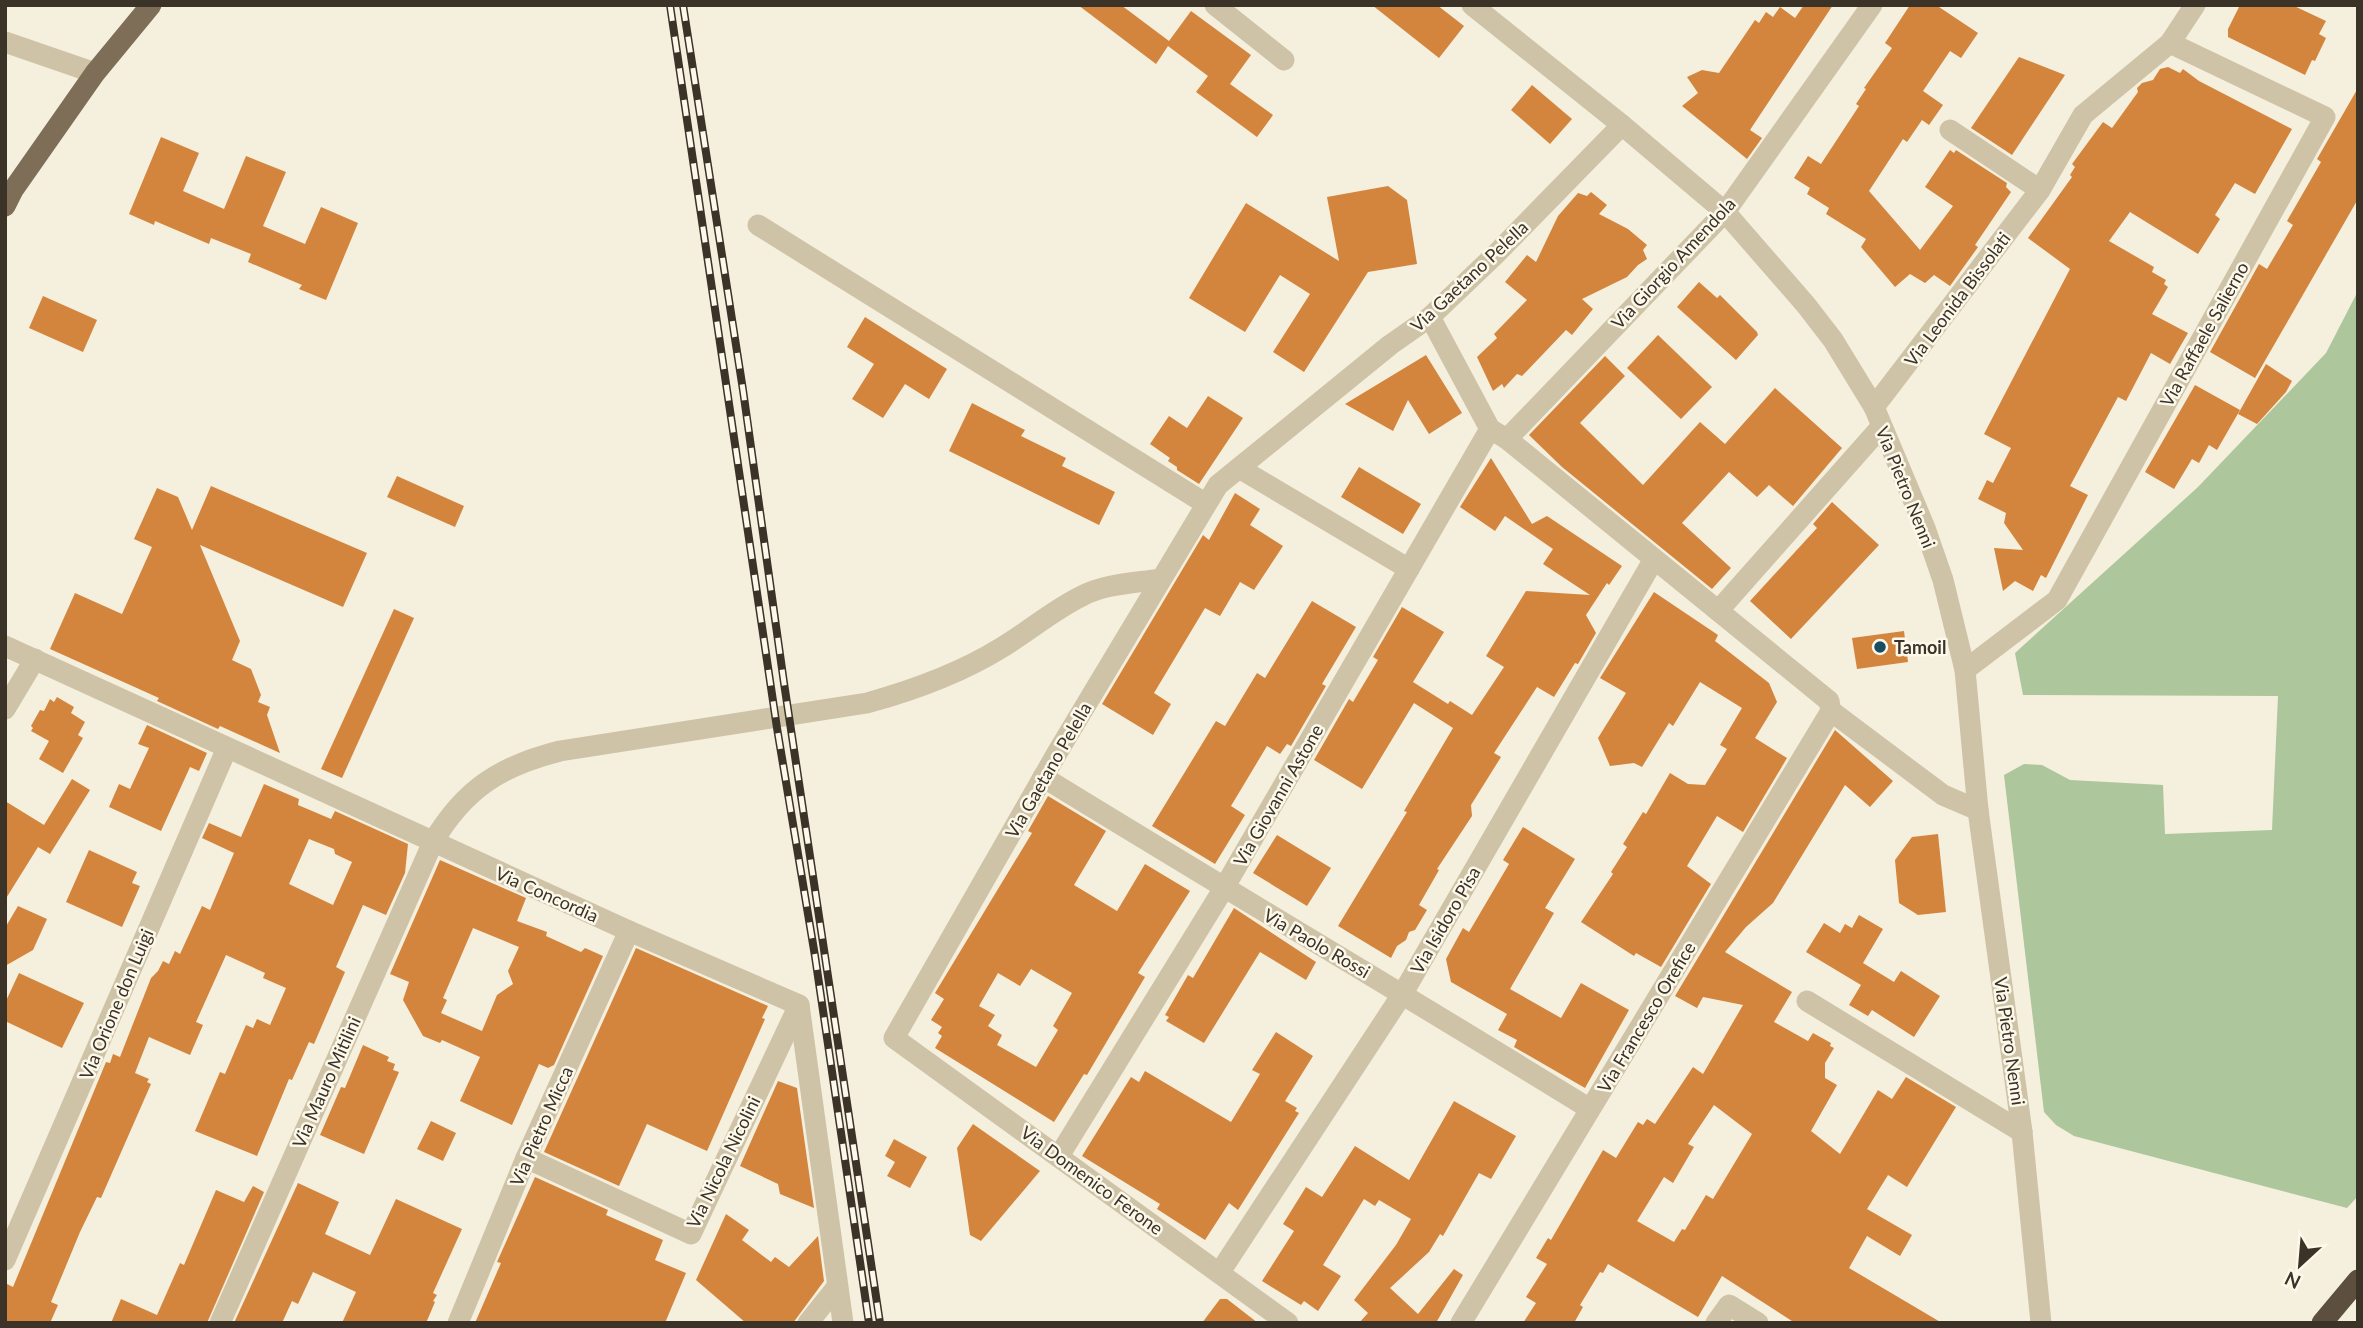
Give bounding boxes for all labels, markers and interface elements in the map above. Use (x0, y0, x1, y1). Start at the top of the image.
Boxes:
street label: Via Giorgio Amendola (1606, 193, 1740, 333)
street label: Via Gaetano Pelella (1406, 216, 1532, 336)
street label: Via Leonida Bissolati (1899, 228, 2015, 370)
street label: Via Raffaele Salierno (2155, 258, 2253, 410)
street label: Via Pietro Nenni (1872, 423, 1940, 551)
place label: Tamoil (1894, 636, 1946, 658)
marker: Tamoil (1872, 639, 1888, 655)
street label: Via Gaetano Pelella (1000, 698, 1096, 842)
street label: Via Giovanni Astone (1228, 720, 1328, 870)
street label: Via Concordia (492, 862, 602, 926)
street label: Via Isidoro Pisa (1405, 863, 1485, 977)
street label: Via Paolo Rossi (1260, 904, 1374, 982)
street label: Via Orione don Luigi (74, 925, 158, 1083)
street label: Via Francesco Orefice (1592, 938, 1700, 1096)
street label: Via Pietro Nenni (1990, 975, 2030, 1107)
street label: Via Mauro Mitilini (287, 1013, 365, 1151)
street label: Via Pietro Micca (505, 1063, 577, 1189)
street label: Via Nicola Nicolini (682, 1092, 764, 1232)
street label: Via Domenico Ferone (1017, 1121, 1167, 1239)
north arrow (2265, 1230, 2335, 1300)
text: N (2281, 1267, 2304, 1294)

